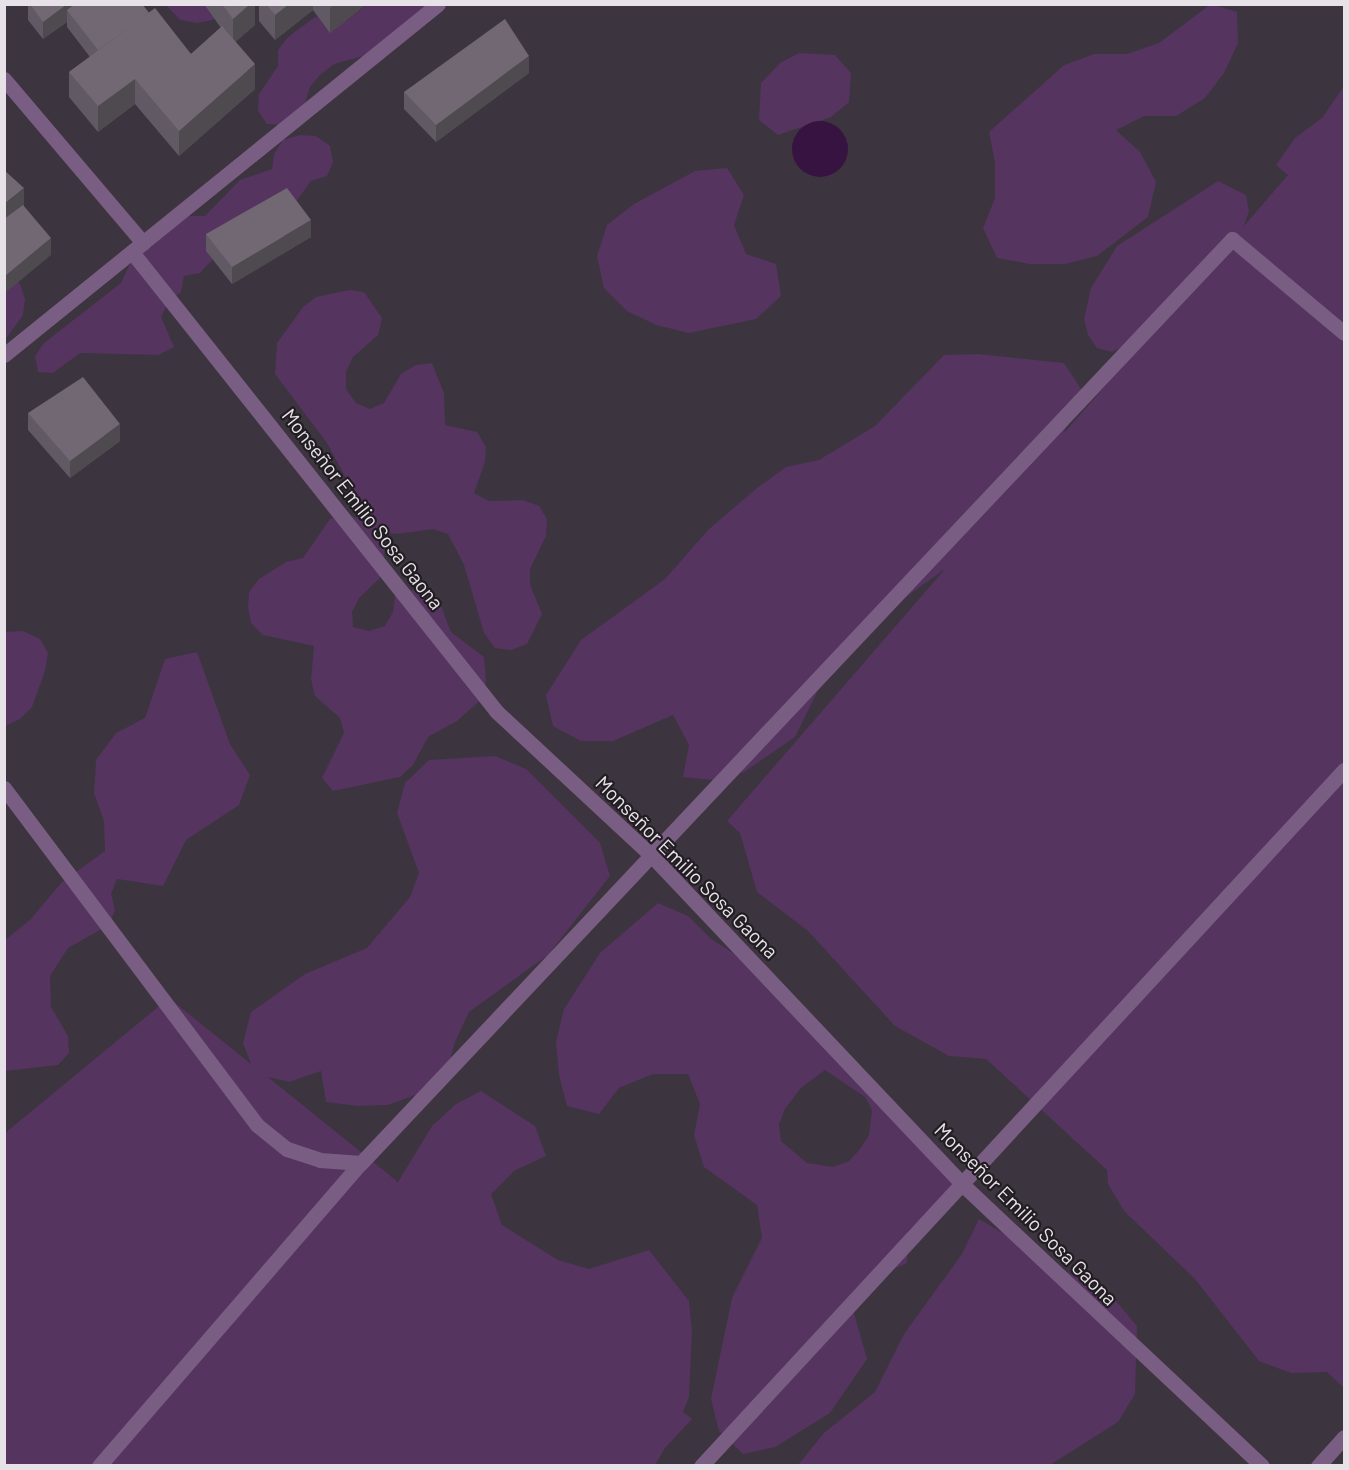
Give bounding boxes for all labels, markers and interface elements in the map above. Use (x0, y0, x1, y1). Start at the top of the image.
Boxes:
street label: Monseñor Emilio Sosa Gaona (277, 404, 449, 614)
street label: Monseñor Emilio Sosa Gaona (591, 771, 783, 963)
street label: Monseñor Emilio Sosa Gaona (930, 1118, 1122, 1310)

